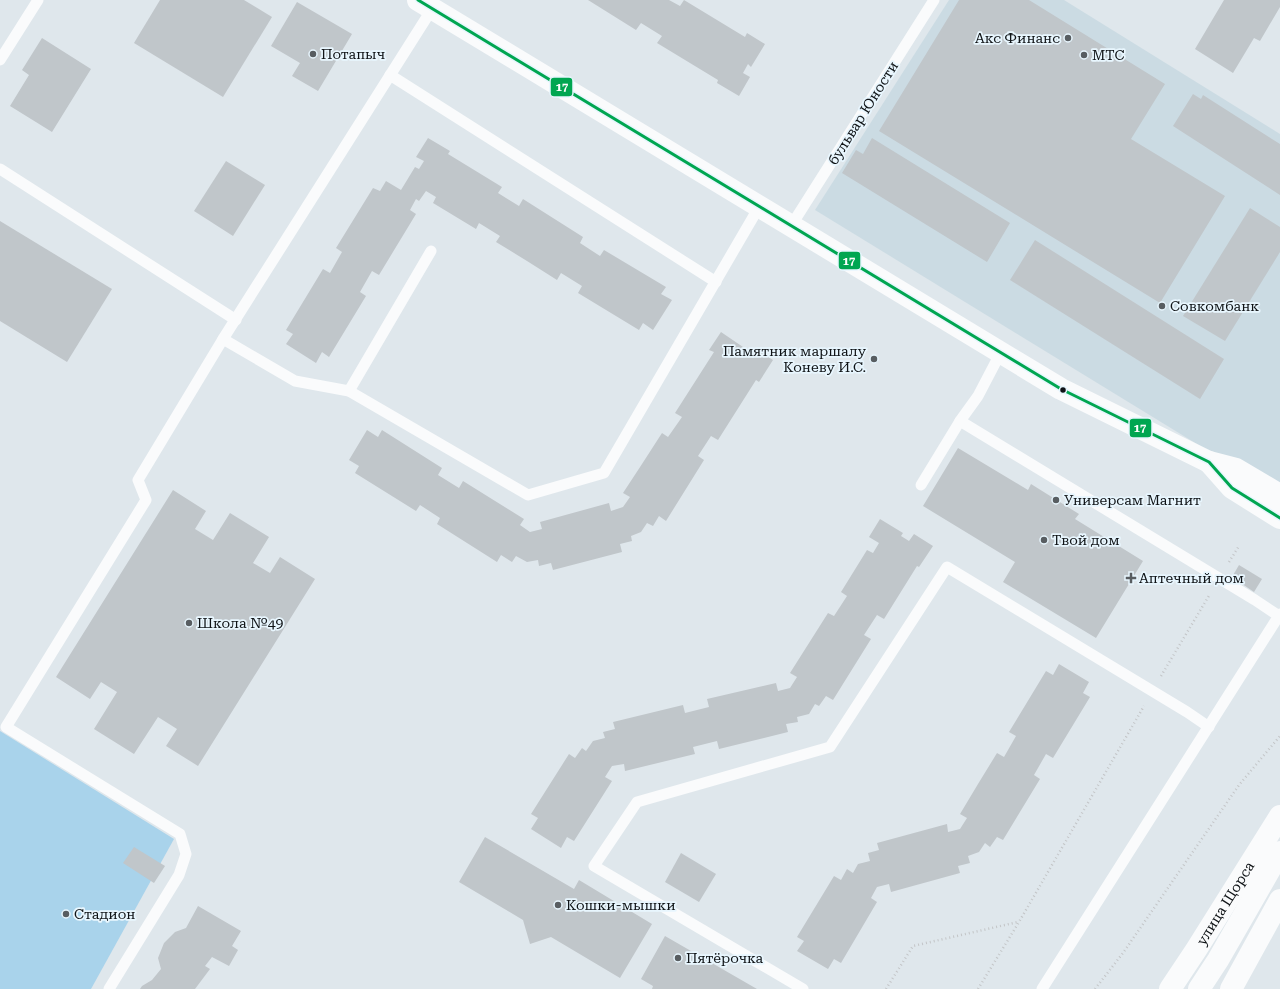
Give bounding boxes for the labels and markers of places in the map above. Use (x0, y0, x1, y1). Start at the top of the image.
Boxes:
place label: Акс Финанс (975, 30, 1060, 46)
marker: Акс Финанс (1063, 33, 1073, 43)
place label: Потапыч (321, 46, 386, 62)
place label: МТС (1092, 47, 1124, 63)
marker: Потапыч (308, 49, 318, 59)
marker: МТС (1079, 50, 1089, 60)
place label: Совкомбанк (1170, 298, 1259, 314)
marker: Совкомбанк (1157, 301, 1167, 311)
place label: Памятник маршалу Коневу И.С. (723, 343, 867, 375)
marker: Памятник маршалу Коневу И.С. (869, 354, 879, 364)
unlabelled marker (1058, 385, 1068, 395)
place label: Универсам Магнит (1064, 492, 1201, 508)
marker: Универсам Магнит (1051, 495, 1061, 505)
place label: Твой дом (1052, 532, 1120, 548)
marker: Твой дом (1039, 535, 1049, 545)
place label: Аптечный дом (1139, 570, 1244, 586)
marker: Аптечный дом (1126, 573, 1136, 583)
place label: Школа №49 (197, 615, 284, 631)
marker: Школа №49 (184, 618, 194, 628)
place label: Кошки-мышки (566, 897, 676, 913)
marker: Кошки-мышки (553, 900, 563, 910)
place label: Cтадион (74, 906, 135, 922)
marker: Cтадион (61, 909, 71, 919)
place label: Пятёрочка (686, 950, 763, 966)
marker: Пятёрочка (673, 953, 683, 963)

